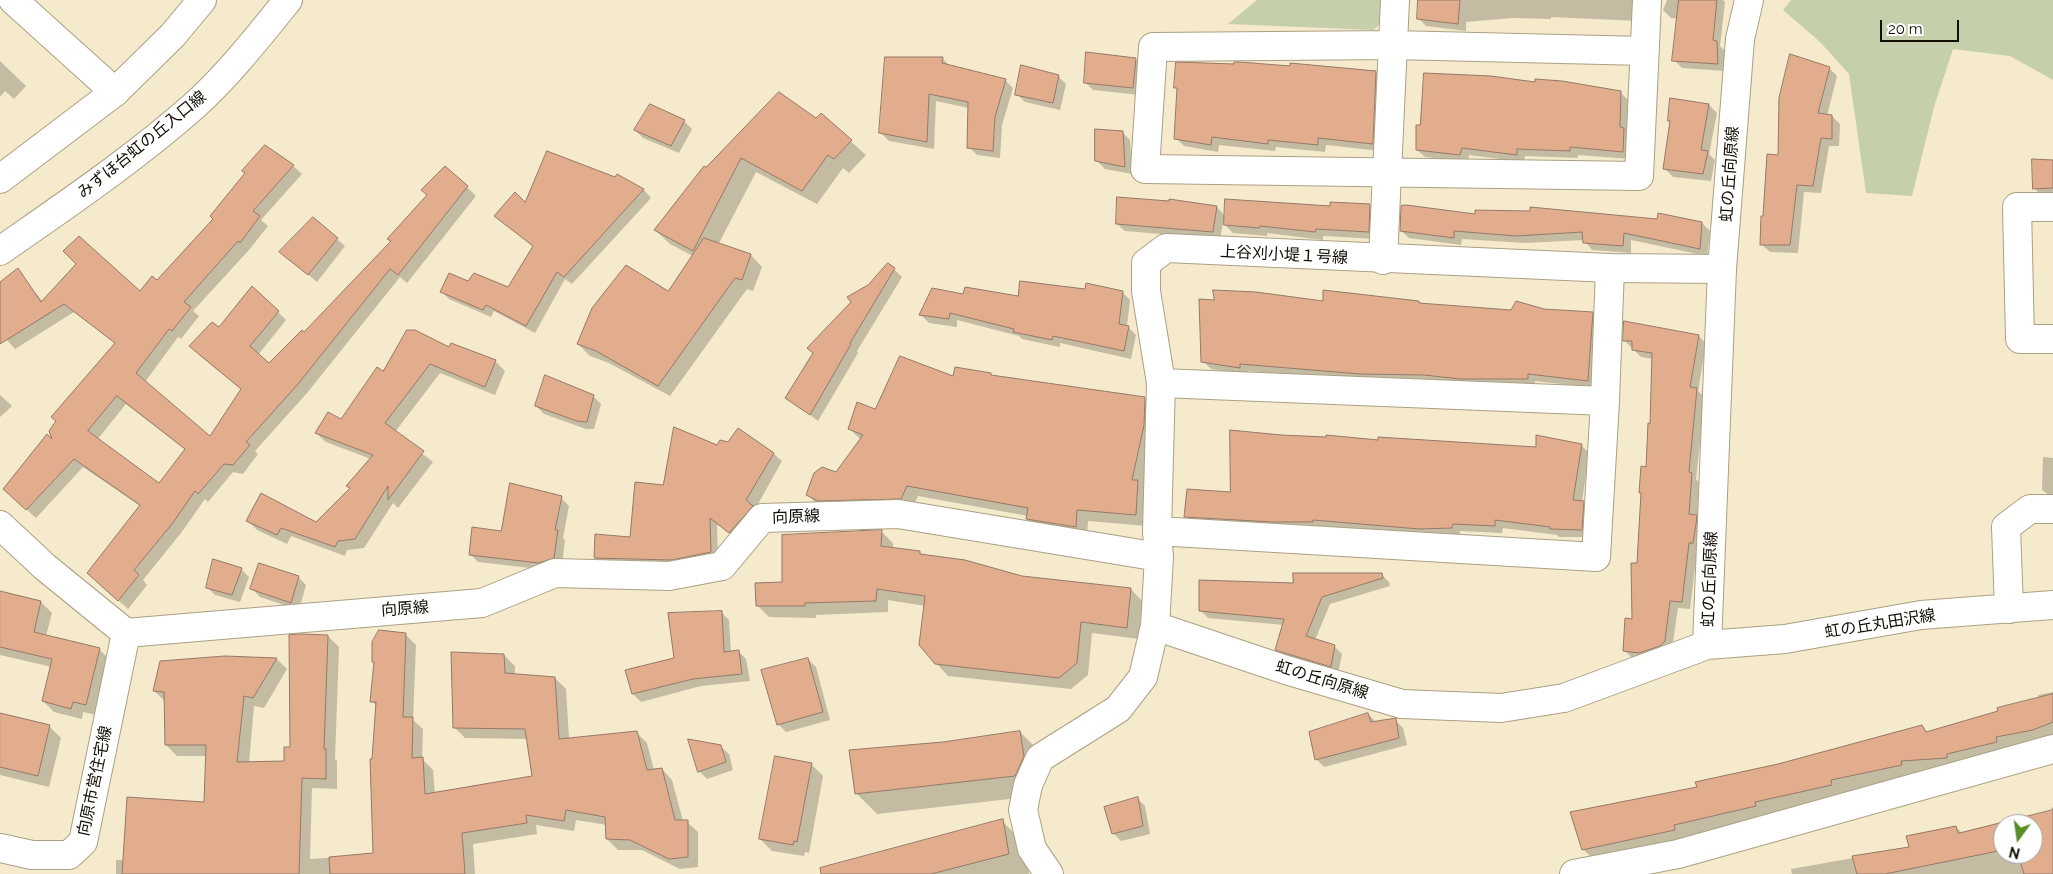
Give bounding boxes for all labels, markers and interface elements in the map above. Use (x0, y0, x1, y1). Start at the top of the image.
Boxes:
scale bar (1883, 10, 1962, 42)
text: 20 m (1888, 20, 1923, 38)
street label: みずほ台虹の丘入口線 (74, 87, 210, 203)
street label: 虹の丘向原線 (1717, 125, 1743, 223)
street label: 上谷刈小堤１号線 (1220, 242, 1348, 268)
street label: 向原線 (772, 507, 820, 527)
street label: 虹の丘向原線 (1699, 531, 1721, 627)
street label: 向原線 (380, 598, 430, 620)
street label: 虹の丘丸田沢線 (1823, 606, 1937, 642)
street label: 虹の丘向原線 (1273, 657, 1371, 703)
street label: 向原市営住宅線 (74, 724, 116, 838)
north arrow (1993, 814, 2043, 864)
text: N (2007, 844, 2022, 862)

